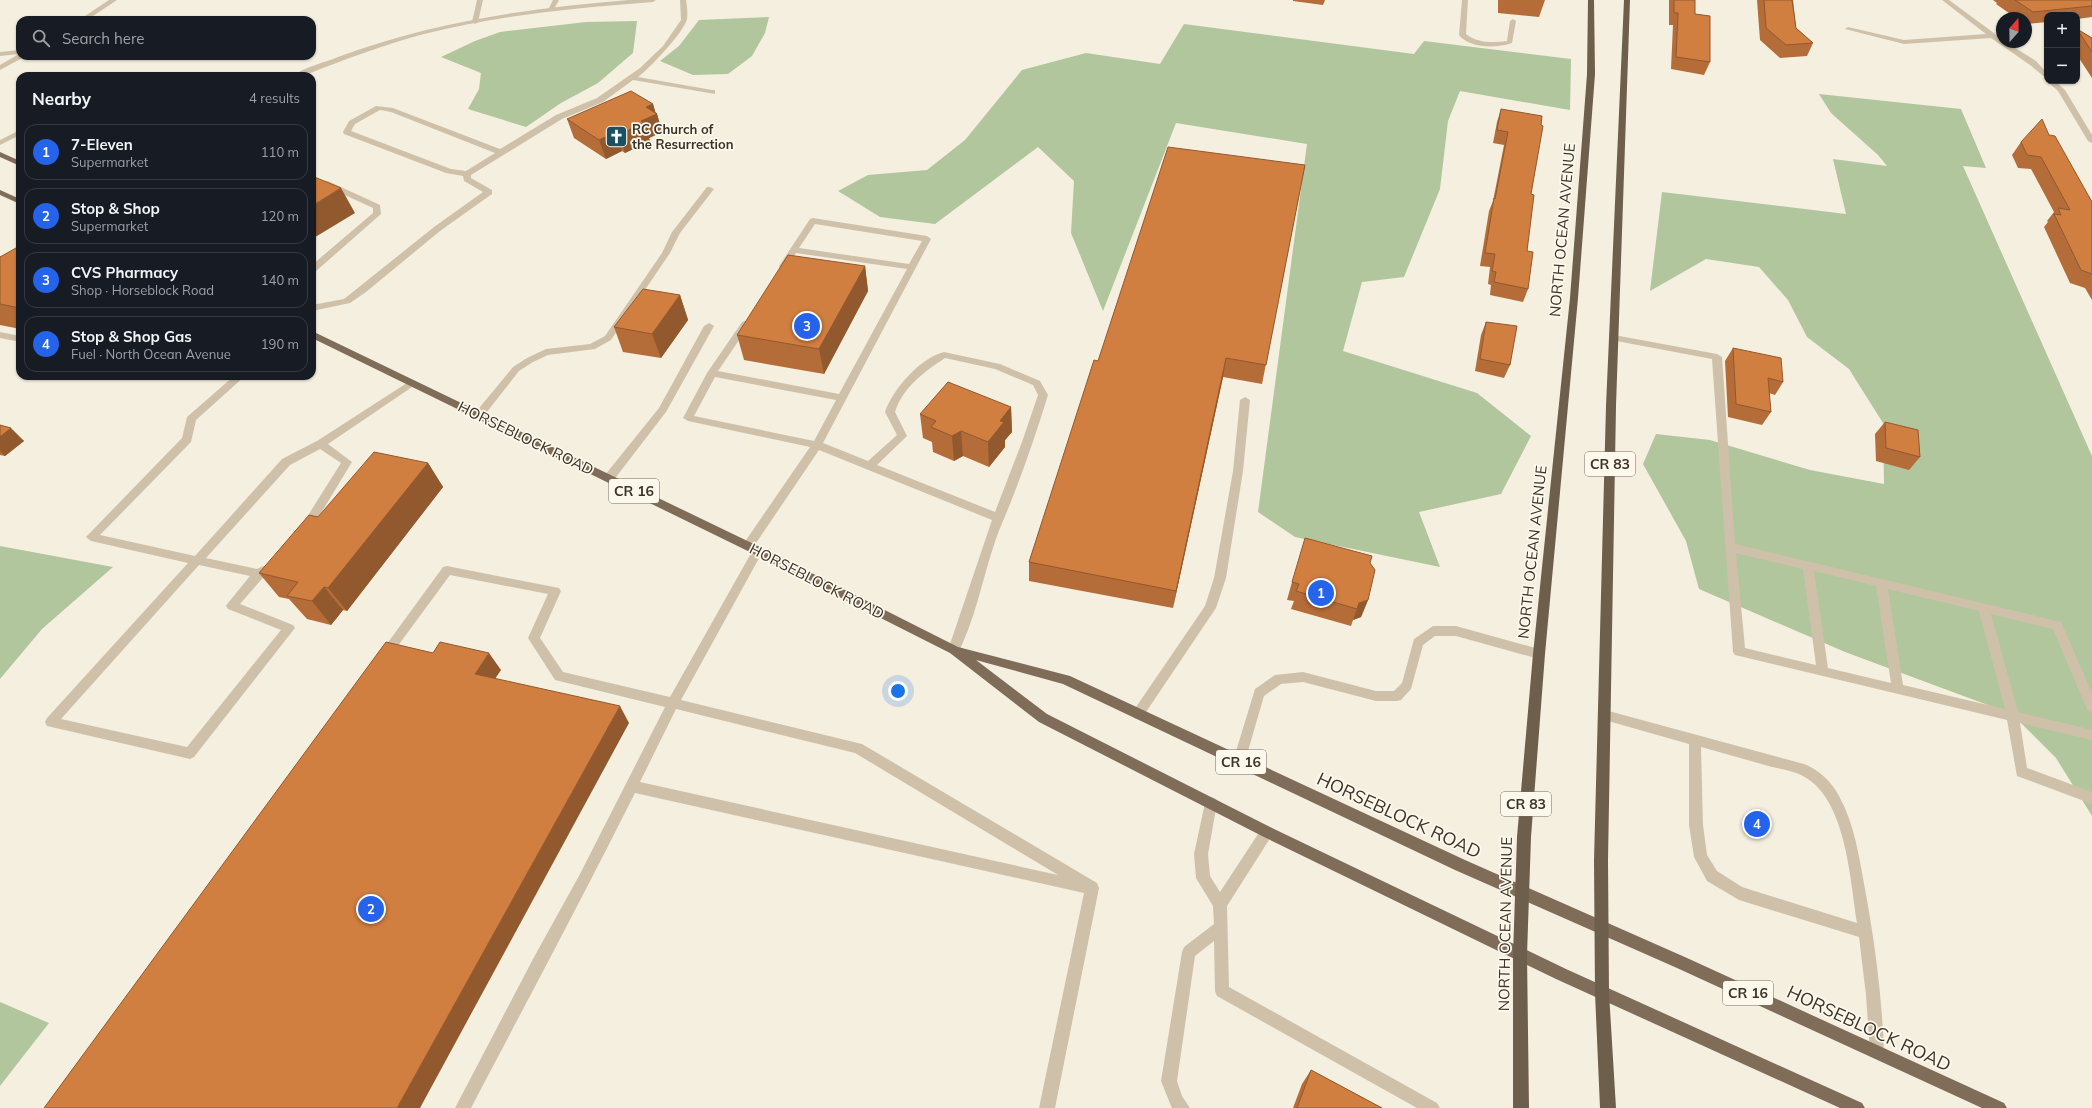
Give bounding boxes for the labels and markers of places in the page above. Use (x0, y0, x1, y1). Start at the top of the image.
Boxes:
place label: RC Church of the Resurrection (632, 121, 733, 152)
church icon: RC Church of the Resurrection (603, 123, 629, 149)
pin: 3 (794, 311, 820, 341)
pin: 1 (1308, 578, 1334, 608)
pin: 4 (1744, 809, 1770, 839)
pin: 2 (358, 894, 384, 924)

